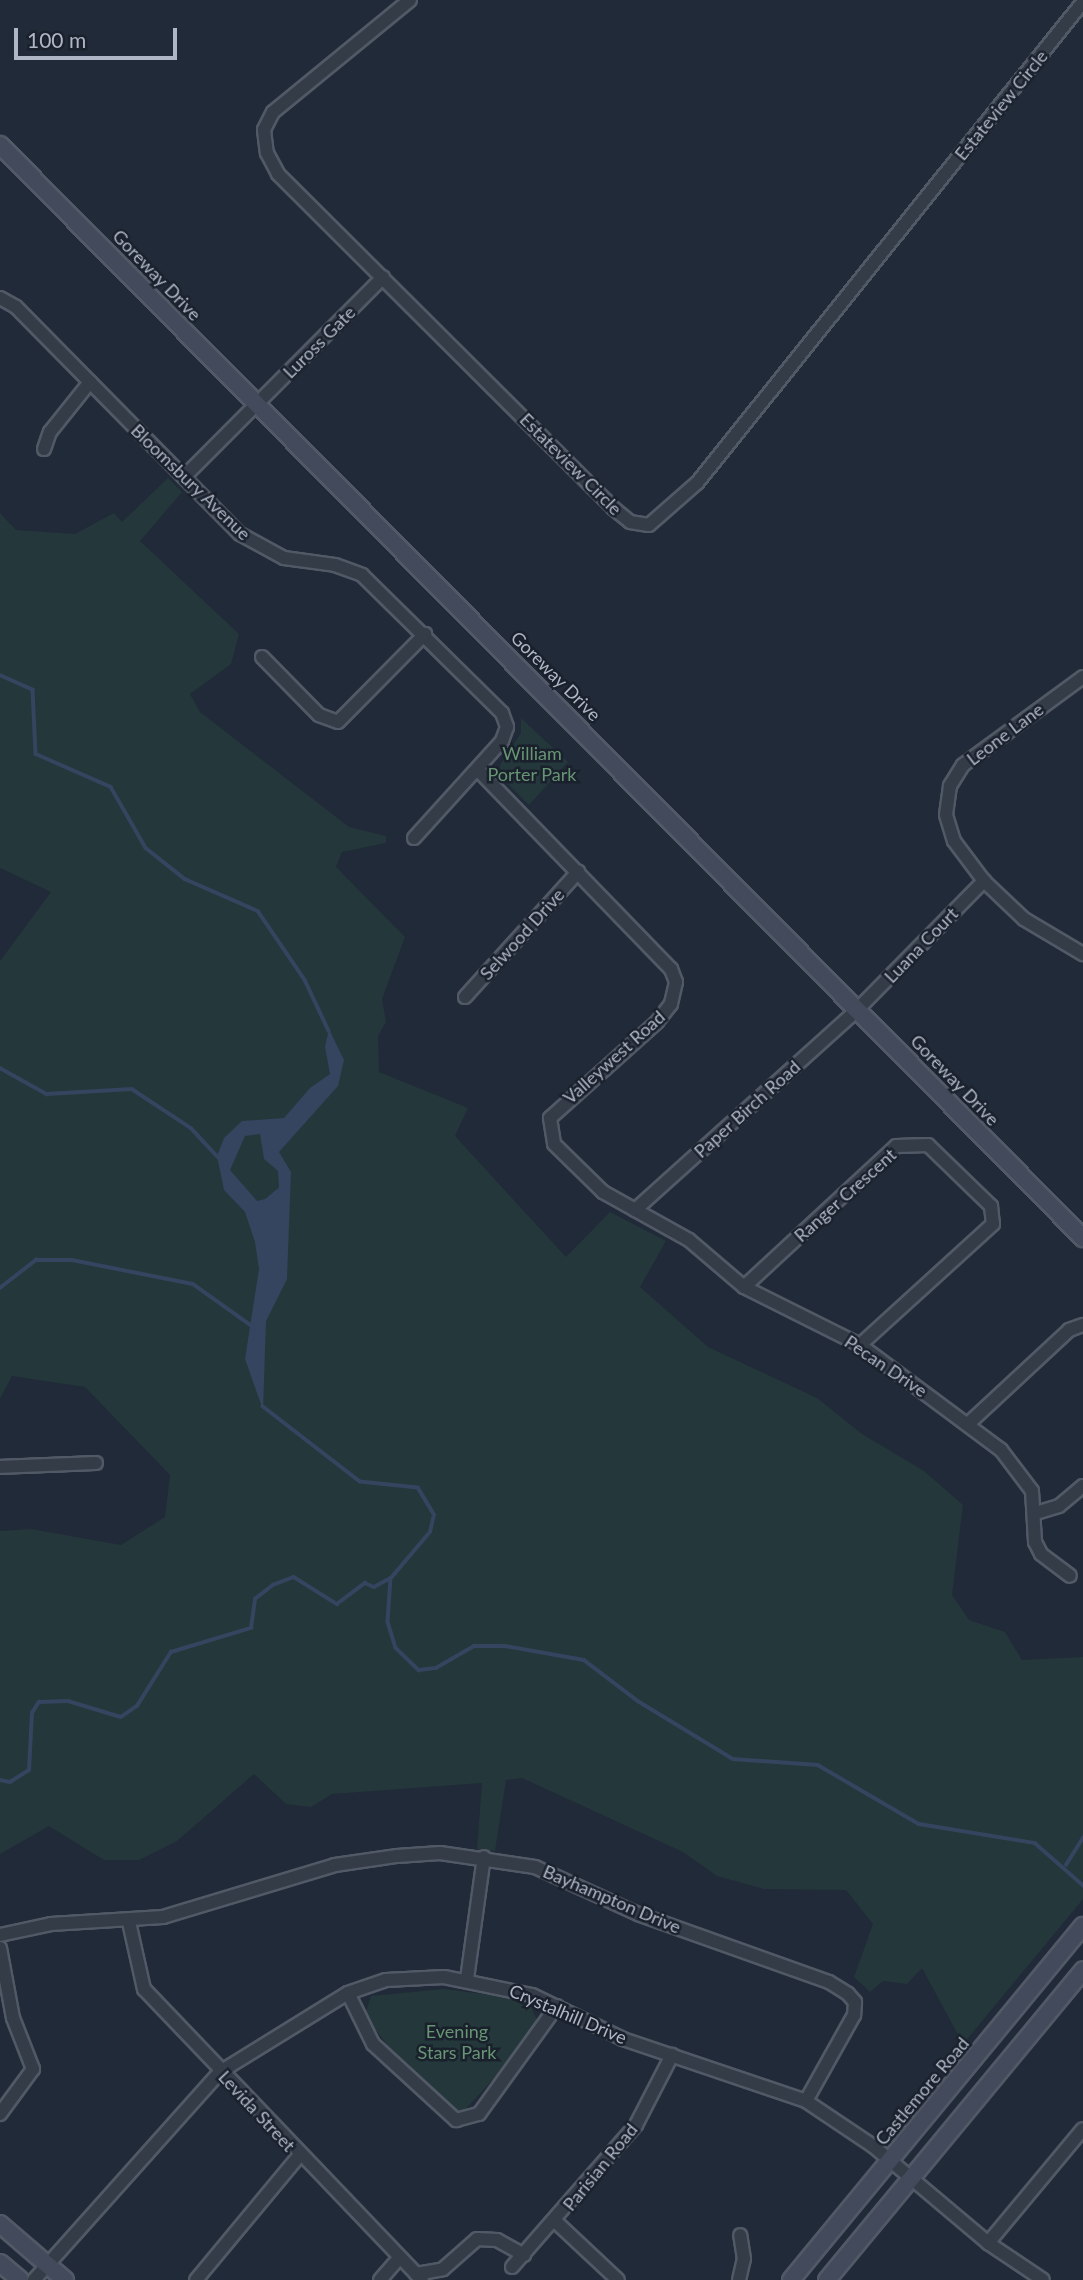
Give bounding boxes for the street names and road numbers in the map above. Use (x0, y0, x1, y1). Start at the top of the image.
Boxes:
street label: Estateview Circle (950, 45, 1052, 165)
street label: Goreway Drive (108, 225, 206, 325)
street label: Luross Gate (278, 301, 360, 383)
street label: Estateview Circle (515, 408, 627, 520)
street label: Bloomsbury Avenue (126, 419, 256, 545)
street label: Goreway Drive (507, 627, 605, 725)
street label: Leone Lane (962, 698, 1048, 770)
street label: Selwood Drive (475, 884, 569, 984)
street label: Luana Court (880, 903, 962, 987)
street label: Valleywest Road (559, 1006, 669, 1108)
street label: Goreway Drive (906, 1030, 1004, 1130)
street label: Paper Birch Road (689, 1056, 805, 1162)
street label: Ranger Crescent (790, 1144, 900, 1246)
street label: Pecan Drive (841, 1331, 931, 1401)
street label: Bayhampton Drive (540, 1860, 684, 1938)
street label: Crystalhill Drive (506, 1980, 630, 2048)
street label: Castlemore Road (871, 2033, 973, 2149)
street label: Levida Street (214, 2066, 300, 2156)
street label: Parisian Road (558, 2119, 642, 2215)

